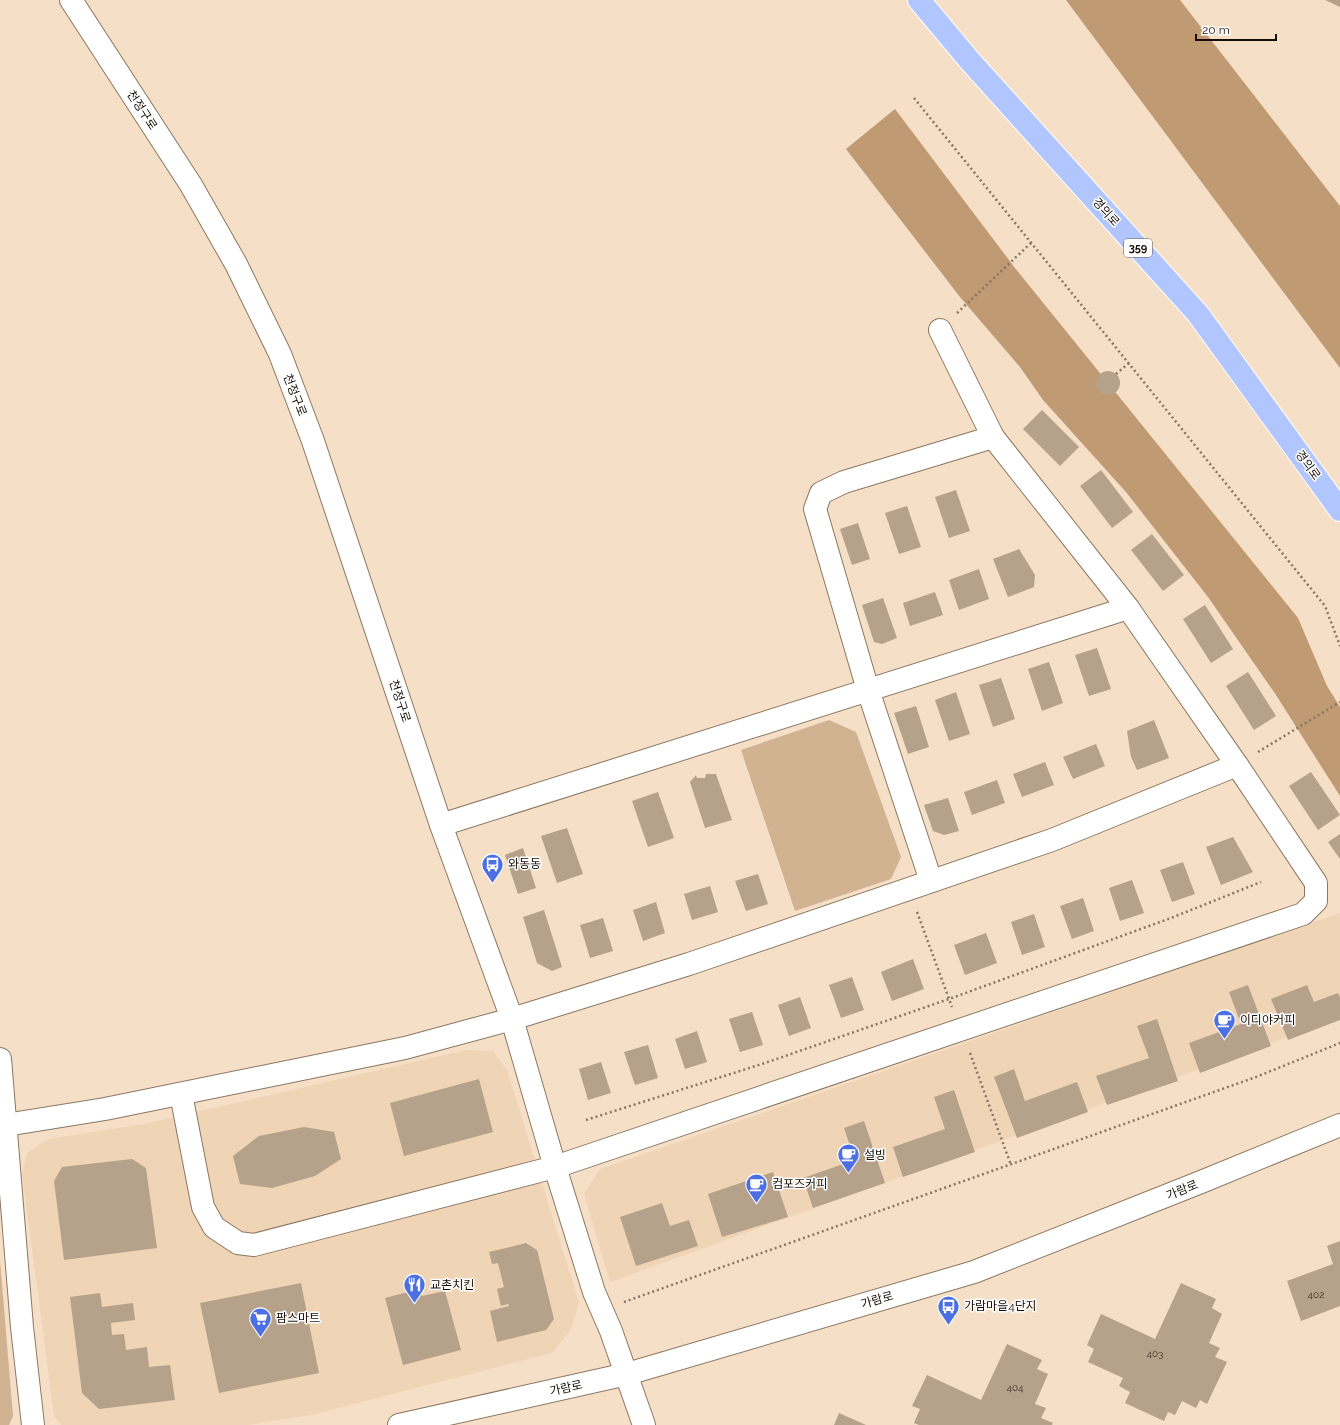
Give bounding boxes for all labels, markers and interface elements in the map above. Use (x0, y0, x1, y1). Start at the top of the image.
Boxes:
scale bar (1196, 16, 1276, 42)
text: 20 m (1202, 23, 1230, 37)
street label: 천정구로 (124, 88, 160, 132)
street label: 경의로 (1090, 195, 1122, 229)
road number: 359 (1124, 239, 1152, 257)
street label: 천정구로 (281, 372, 309, 418)
street label: 경의로 (1293, 447, 1323, 483)
street label: 천정구로 (387, 678, 413, 724)
bus stop icon: 와동동 (480, 851, 506, 884)
place label: 와동동 (508, 857, 541, 871)
cafe icon: 이디야커피 (1212, 1007, 1238, 1040)
place label: 이디야커피 (1240, 1013, 1295, 1027)
cafe icon: 설빙 (836, 1142, 862, 1175)
place label: 설빙 (864, 1148, 886, 1162)
cafe icon: 컴포즈커피 (744, 1171, 770, 1204)
place label: 컴포즈커피 (772, 1177, 827, 1191)
street label: 가람로 (1164, 1177, 1200, 1203)
restaurant icon: 교촌치킨 (402, 1272, 428, 1305)
place label: 교촌치킨 (430, 1278, 474, 1292)
street label: 가람로 (859, 1289, 895, 1311)
house number: 402 (1308, 1289, 1324, 1300)
bus stop icon: 가람마을4단지 (935, 1293, 961, 1326)
place label: 가람마을4단지 (964, 1299, 1037, 1313)
supermarket icon: 팜스마트 (247, 1305, 273, 1338)
place label: 팜스마트 (276, 1311, 320, 1325)
house number: 403 (1147, 1348, 1163, 1359)
street label: 가람로 (548, 1377, 584, 1399)
house number: 404 (1006, 1382, 1024, 1393)

